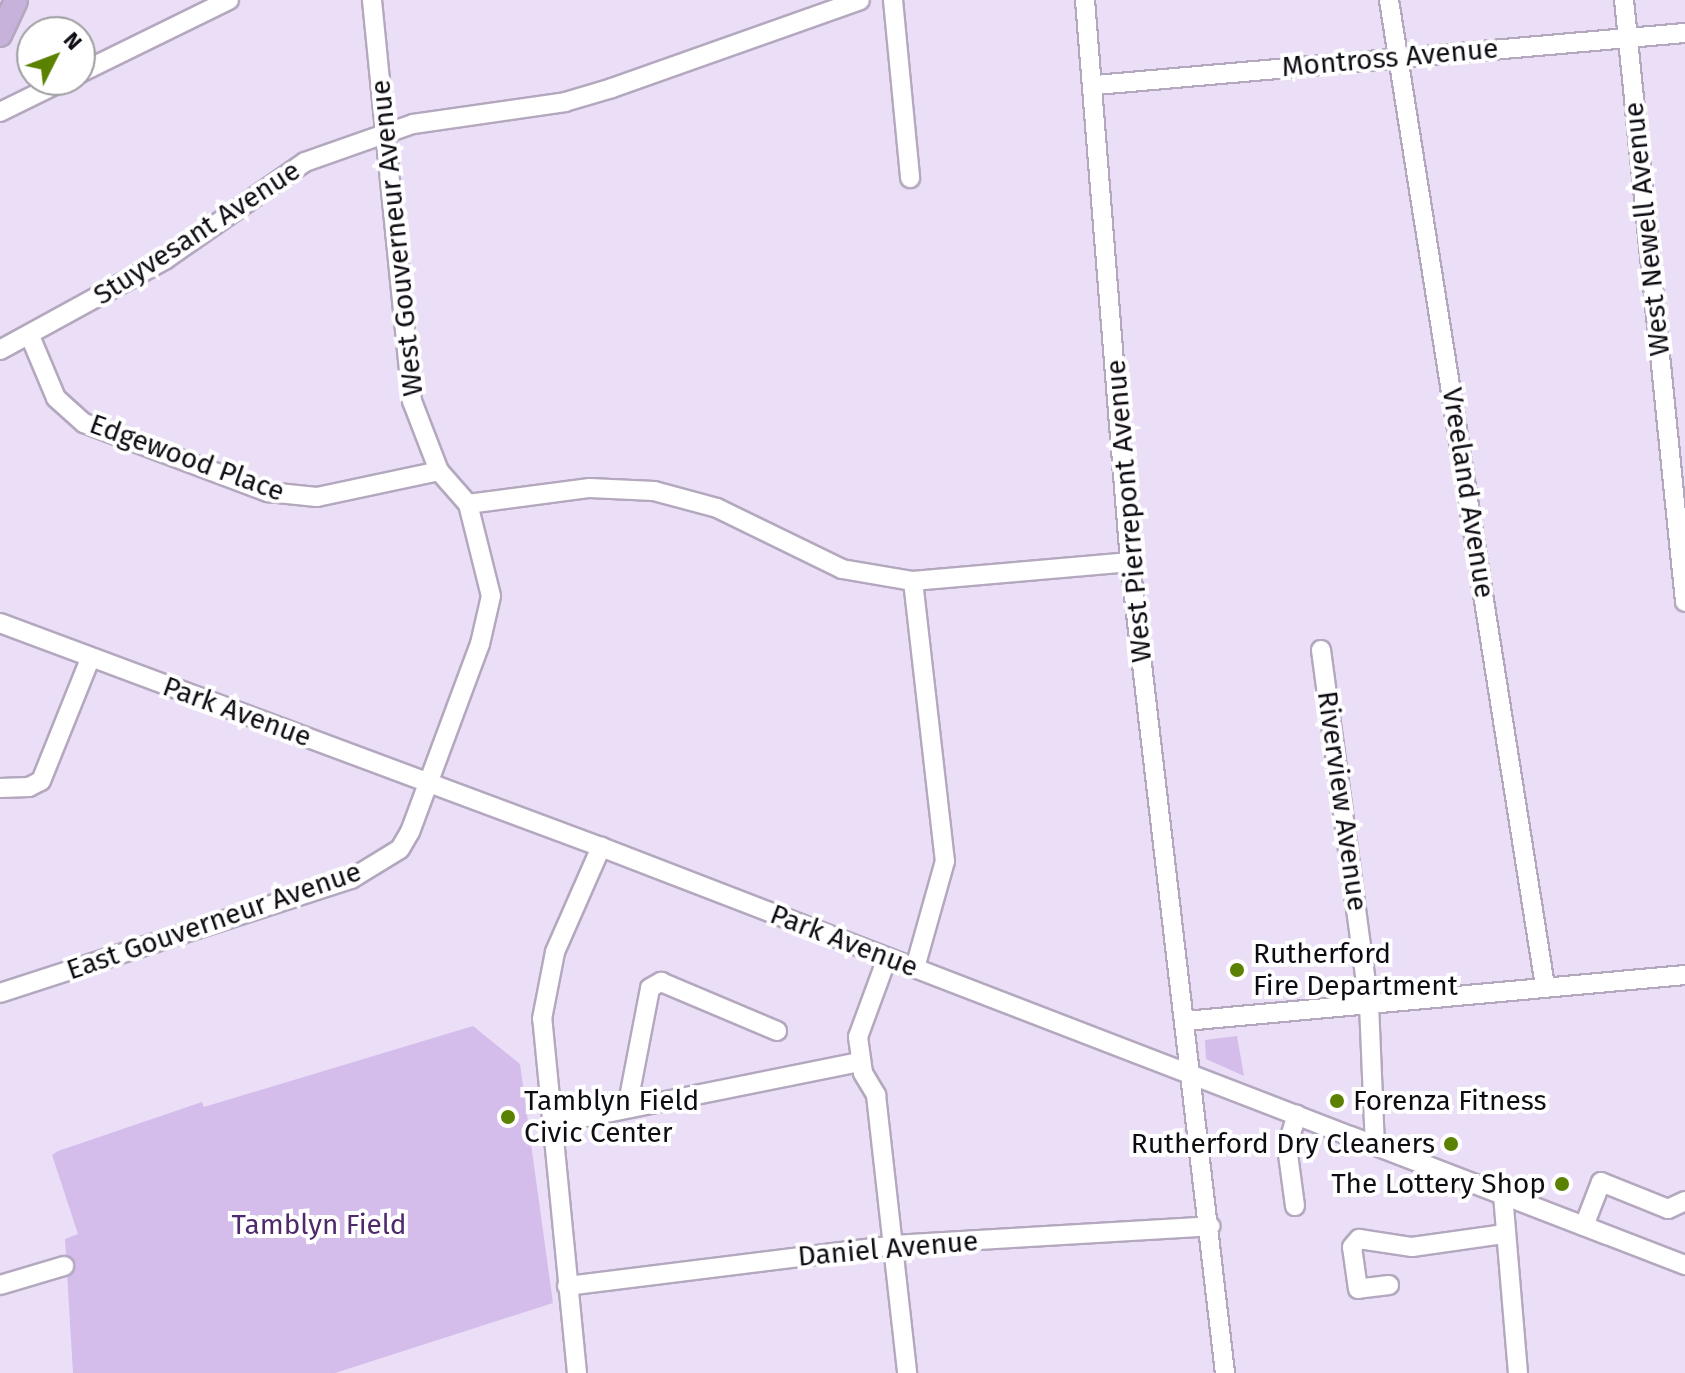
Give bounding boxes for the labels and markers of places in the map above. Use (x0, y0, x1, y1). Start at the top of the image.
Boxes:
place label: Rutherford Fire Department (1253, 937, 1458, 1003)
marker: Rutherford Fire Department (1228, 961, 1246, 979)
place label: Tamblyn Field Civic Center (524, 1084, 699, 1150)
place label: Forenza Fitness (1353, 1084, 1547, 1118)
marker: Forenza Fitness (1328, 1092, 1346, 1110)
marker: Tamblyn Field Civic Center (499, 1108, 517, 1126)
place label: Rutherford Dry Cleaners (1131, 1127, 1435, 1161)
marker: Rutherford Dry Cleaners (1442, 1135, 1460, 1153)
place label: The Lottery Shop (1331, 1167, 1546, 1201)
marker: The Lottery Shop (1553, 1175, 1571, 1193)

